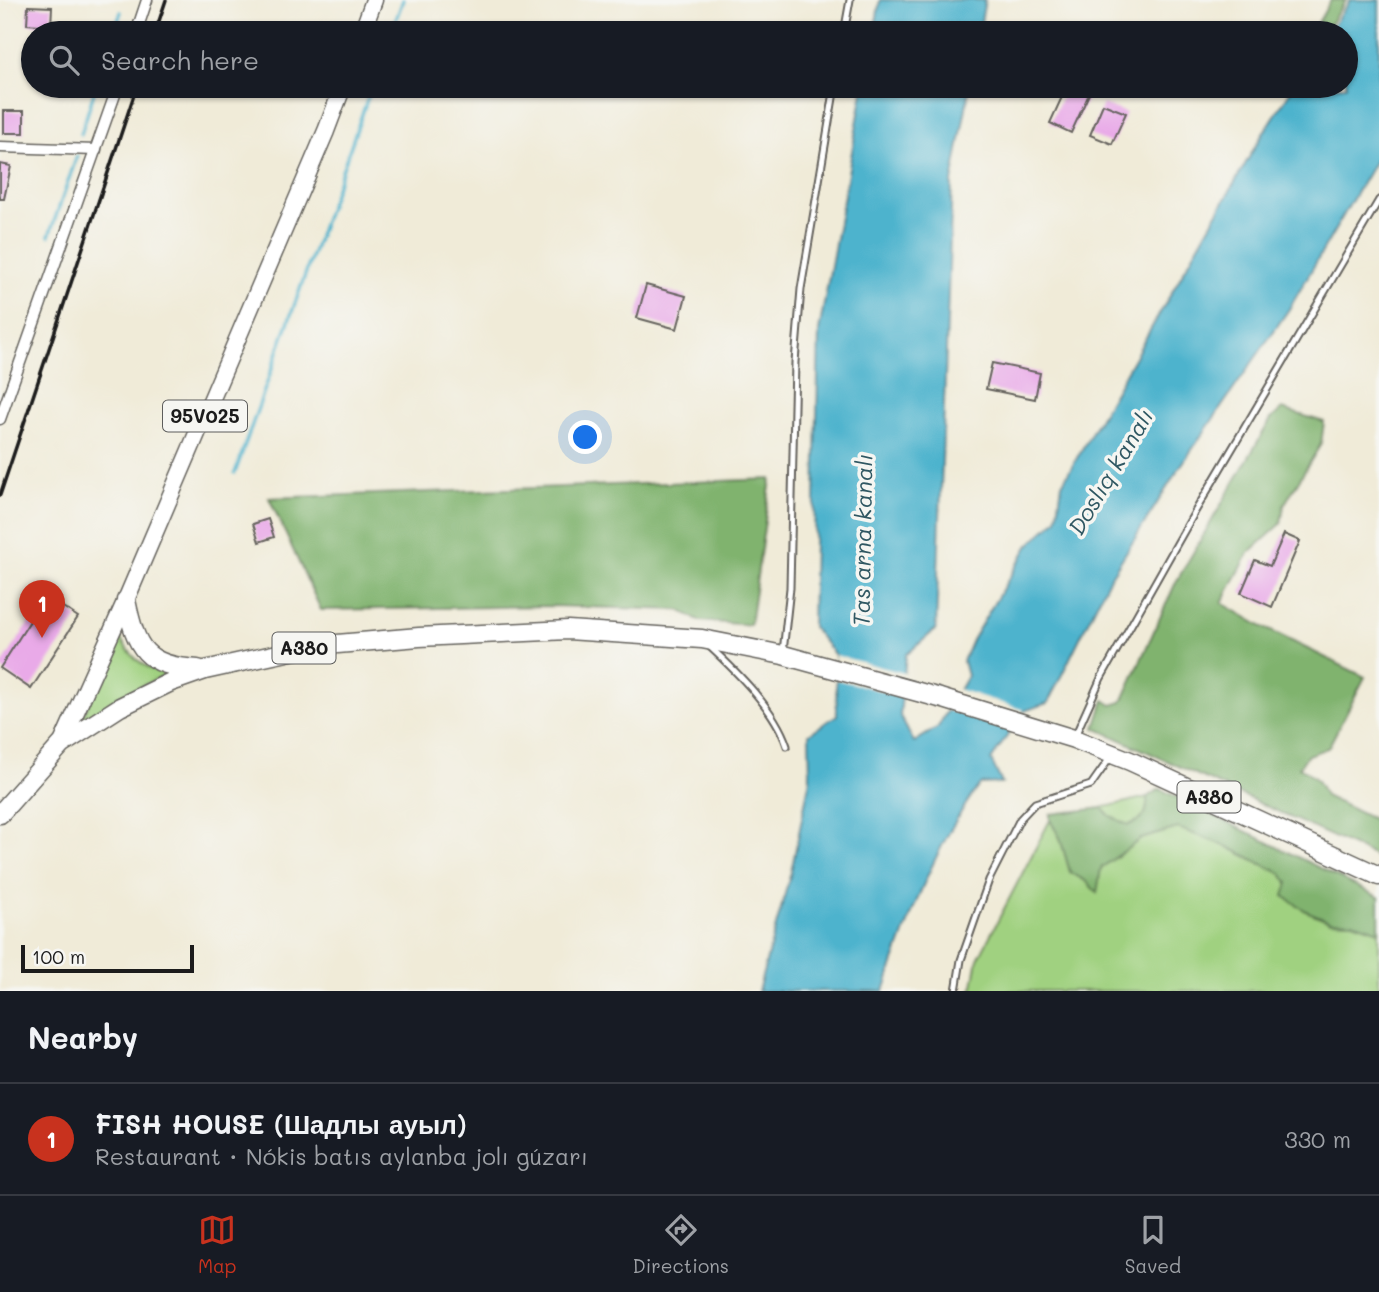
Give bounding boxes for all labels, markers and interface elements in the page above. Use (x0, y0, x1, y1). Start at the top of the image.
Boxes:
search box (21, 21, 1358, 98)
icon: search (45, 41, 83, 79)
text: Search here (101, 43, 259, 77)
road number: 95V025 (163, 400, 247, 432)
water label: Doslıq kanalı (1061, 403, 1160, 540)
your location (568, 420, 602, 454)
water label: Tas arna kanalı (845, 453, 879, 627)
pin: 1 (19, 580, 65, 638)
road number: A380 (272, 632, 336, 664)
road number: A380 (1178, 782, 1240, 812)
scale bar (21, 942, 194, 974)
text: 100 m (32, 944, 85, 969)
text: Nearby (28, 1017, 138, 1057)
text: FISH HOUSE (Шадлы ауыл) (95, 1107, 467, 1141)
text: 1 (46, 1124, 56, 1154)
text: 330 m (1284, 1124, 1351, 1154)
text: Restaurant · Nókis batıs aylanba jolı gúzarı (95, 1141, 588, 1171)
tab: Map (198, 1211, 237, 1278)
tab: Directions (632, 1211, 729, 1278)
tab: Saved (1125, 1211, 1181, 1278)

